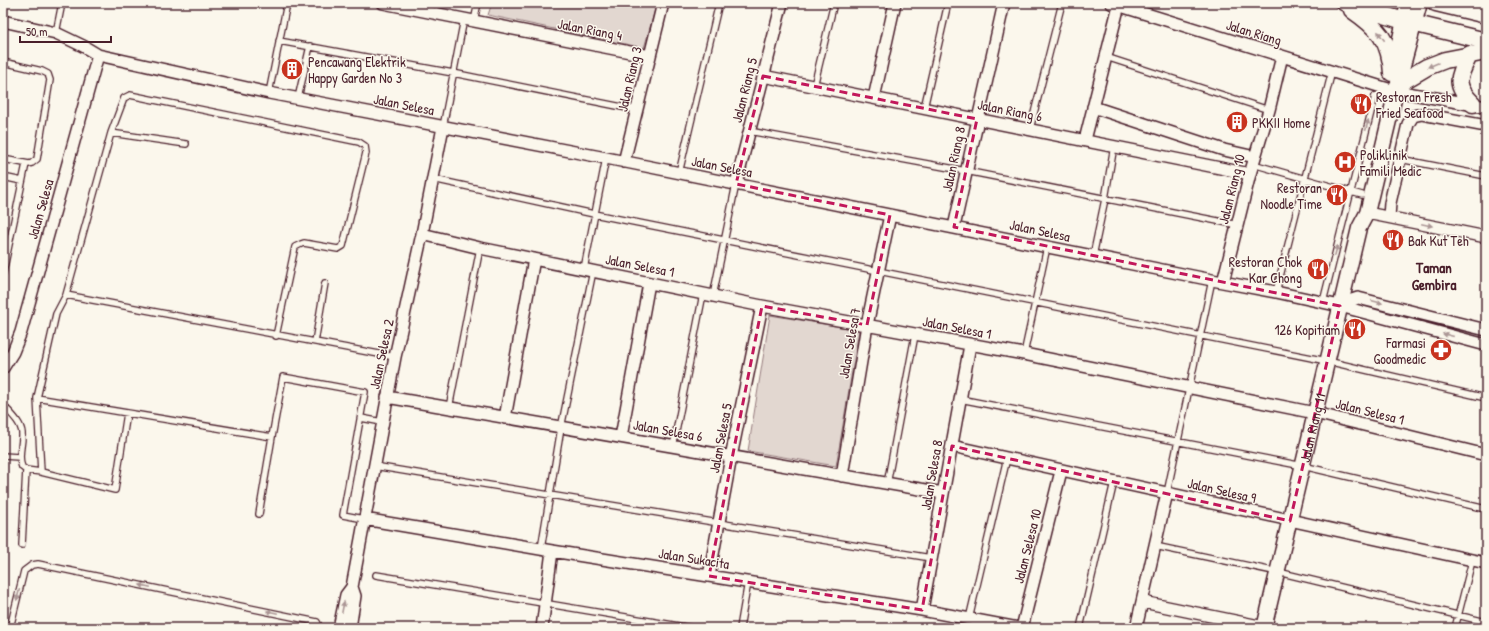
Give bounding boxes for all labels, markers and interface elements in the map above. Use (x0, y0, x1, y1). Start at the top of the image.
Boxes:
street label: Jalan Riang 4 (556, 13, 624, 46)
street label: Jalan Riang (1224, 15, 1284, 50)
scale bar (20, 18, 111, 44)
text: 50 m (26, 23, 47, 40)
one-way arrow (1377, 31, 1385, 42)
street label: Jalan Riang 3 (612, 44, 647, 114)
place label: Pencawang Elektrik Happy Garden No 3 (308, 52, 406, 88)
building icon: Pencawang Elektrik Happy Garden No 3 (279, 56, 305, 82)
street label: Jalan Riang 5 (727, 56, 762, 125)
one-way arrow (1427, 62, 1438, 68)
place label: Restoran Fresh Fried Seafood (1375, 87, 1452, 122)
street label: Jalan Selesa (372, 89, 437, 119)
restaurant icon: Restoran Fresh Fried Seafood (1348, 91, 1374, 117)
street label: Jalan Riang 6 (976, 94, 1044, 127)
building icon: PKKII Home (1224, 109, 1250, 135)
place label: PKKII Home (1252, 113, 1311, 132)
one-way arrow (1365, 119, 1371, 131)
street label: Jalan Riang 8 (937, 125, 970, 194)
place label: Poliklinik Famili Medic (1359, 145, 1422, 180)
hospital icon: Poliklinik Famili Medic (1332, 149, 1358, 175)
street label: Jalan Selesa (690, 151, 755, 181)
street label: Jalan Riang 10 (1213, 152, 1250, 226)
street label: Jalan Selesa (22, 176, 58, 241)
place label: Restoran Noodle Time (1261, 178, 1322, 213)
restaurant icon: Restoran Noodle Time (1324, 182, 1350, 208)
street label: Jalan Selesa (1008, 214, 1073, 246)
one-way arrow (1421, 222, 1433, 228)
restaurant icon: Bak Kut Teh (1380, 227, 1406, 253)
place label: Bak Kut Teh (1408, 231, 1469, 250)
one-way arrow (1333, 245, 1339, 257)
street label: Jalan Selesa 1 (604, 249, 676, 281)
place label: Restoran Chok Kar Chong (1229, 252, 1302, 288)
restaurant icon: Restoran Chok Kar Chong (1305, 256, 1331, 282)
district label: Taman Gembira (1412, 257, 1456, 295)
one-way arrow (1371, 300, 1383, 306)
street label: Jalan Selesa 7 (833, 306, 865, 380)
street label: Jalan Selesa 1 (921, 311, 993, 343)
restaurant icon: 126 Kopitiam (1342, 316, 1368, 342)
street label: Jalan Selesa 2 (364, 317, 398, 391)
place label: 126 Kopitiam (1275, 320, 1340, 340)
one-way arrow (1442, 332, 1454, 338)
place label: Farmasi Goodmedic (1373, 333, 1427, 368)
pharmacy icon: Farmasi Goodmedic (1428, 337, 1454, 363)
street label: Jalan Riang 11 (1294, 391, 1329, 464)
street label: Jalan Selesa 1 (1334, 393, 1406, 429)
street label: Jalan Selesa 5 (704, 401, 736, 475)
street label: Jalan Selesa 6 (632, 415, 705, 446)
street label: Jalan Selesa 8 (915, 438, 947, 512)
street label: Jalan Selesa 9 (1186, 473, 1258, 507)
street label: Jalan Selesa 10 (1009, 507, 1045, 585)
street label: Jalan Sukacita (657, 543, 731, 573)
one-way arrow (139, 583, 151, 589)
one-way arrow (15, 589, 21, 601)
one-way arrow (341, 600, 347, 613)
one-way arrow (266, 609, 278, 615)

